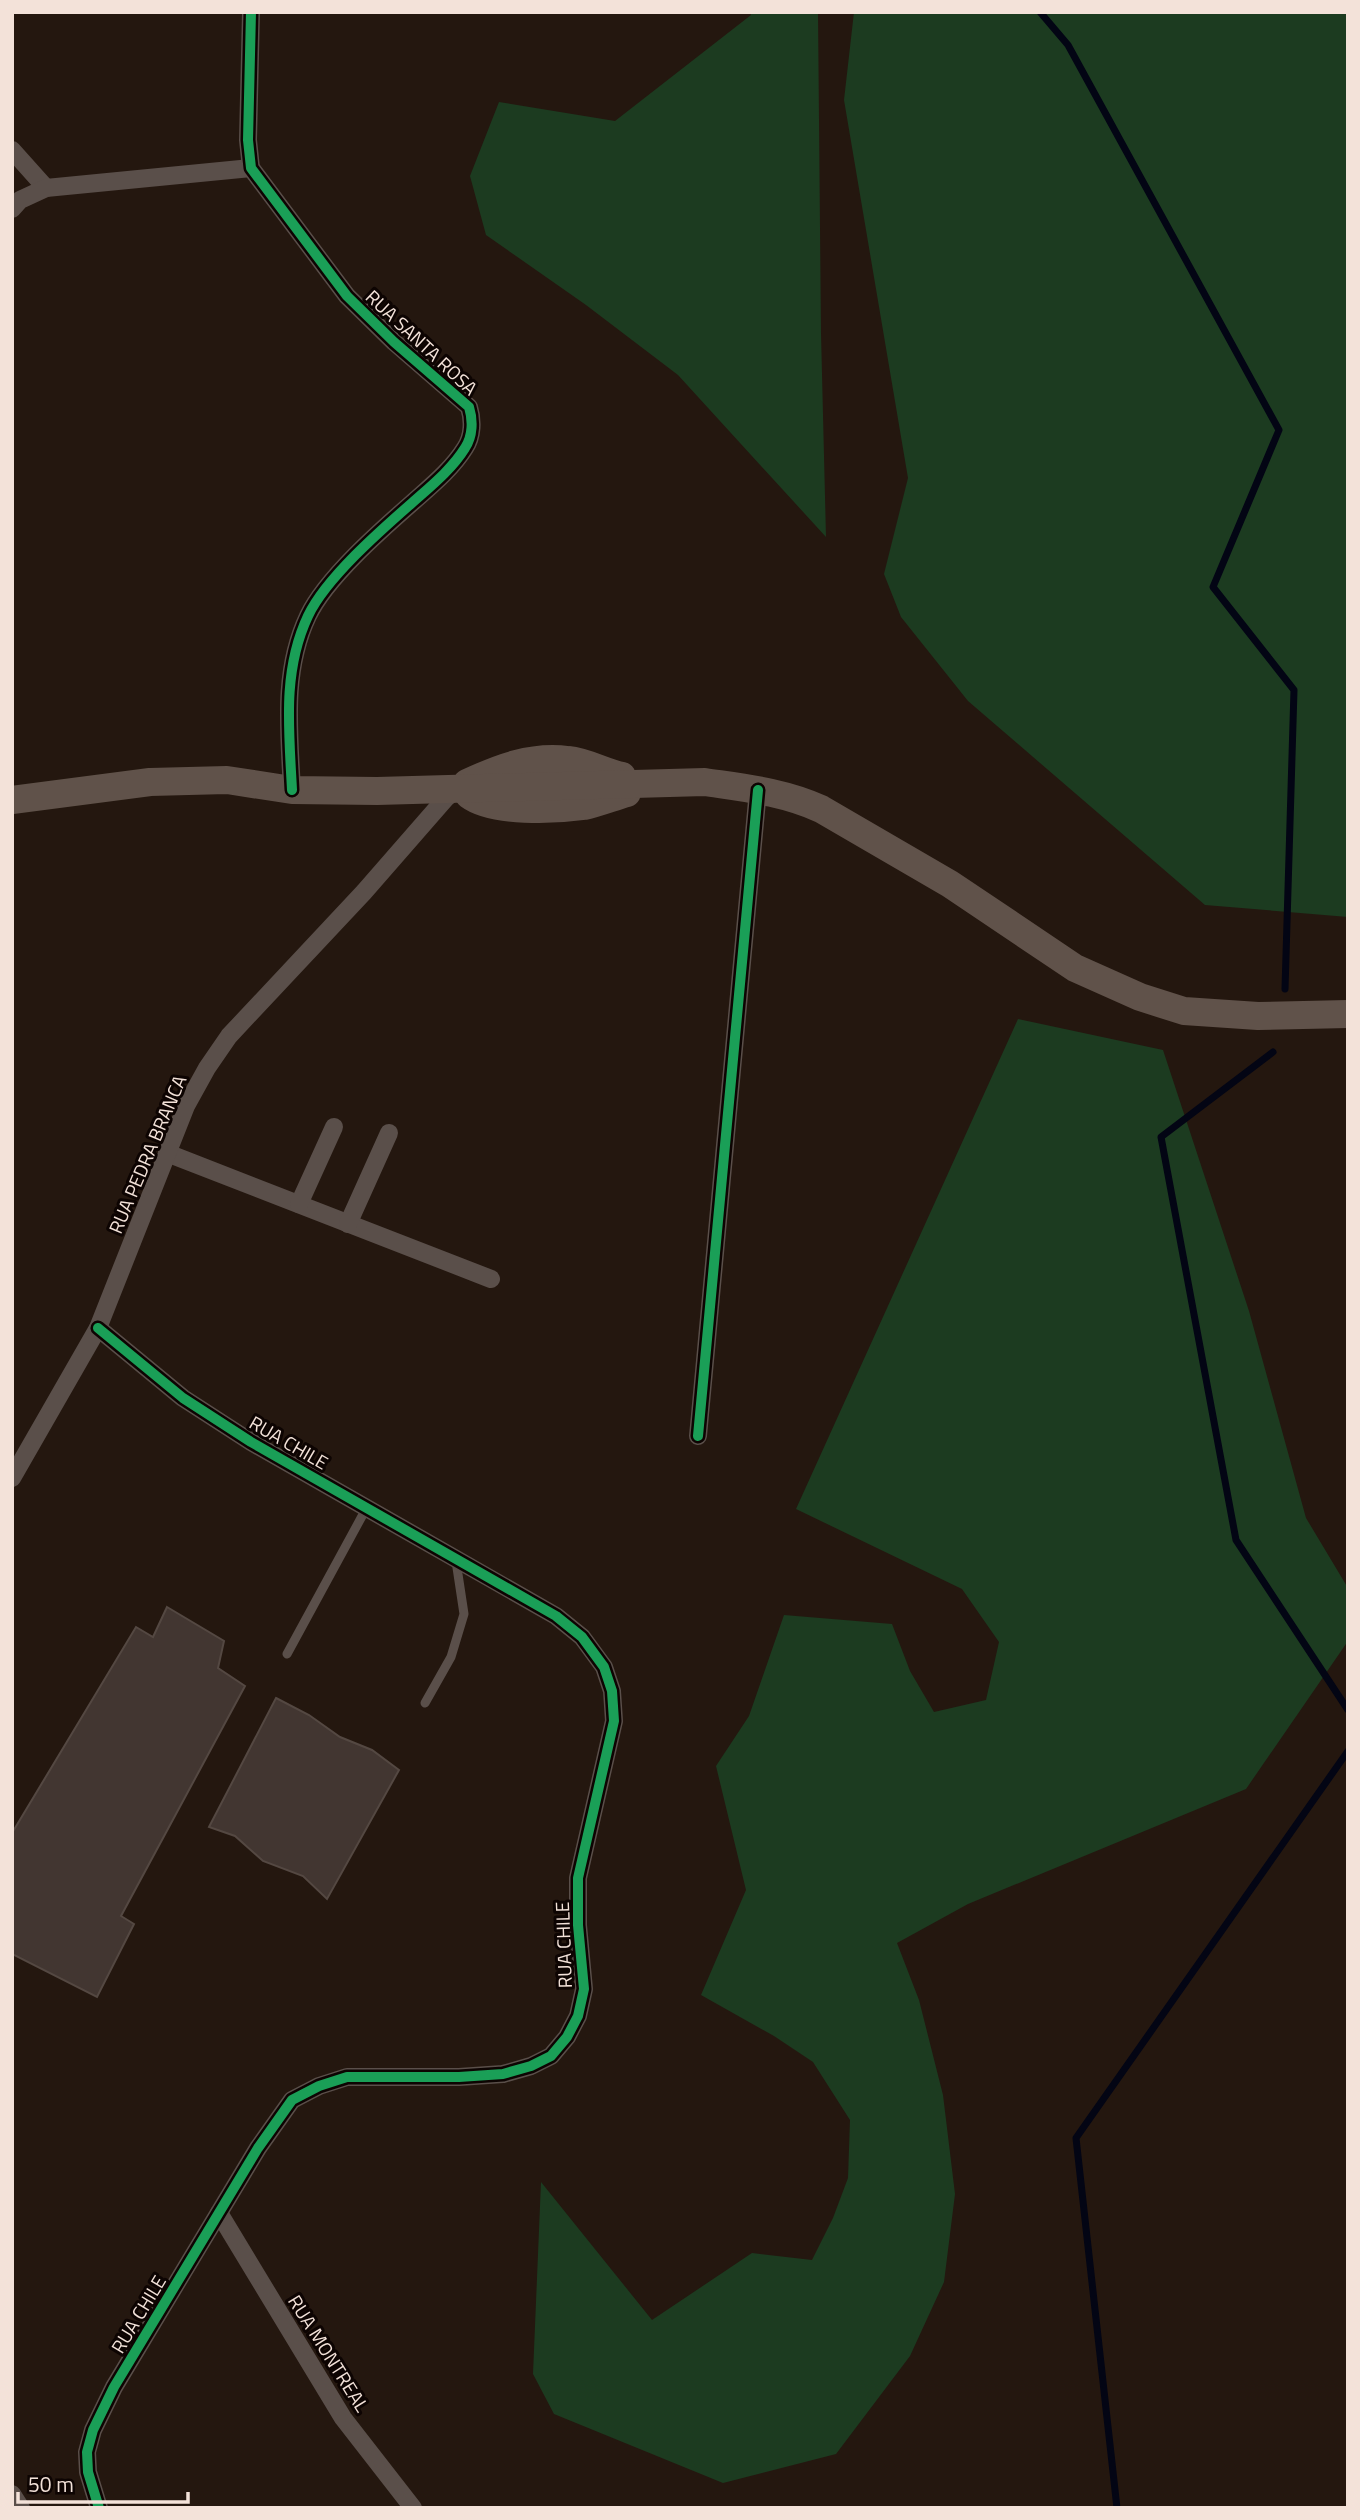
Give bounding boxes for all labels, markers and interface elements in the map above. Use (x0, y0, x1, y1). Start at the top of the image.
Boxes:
street label: RUA SANTA ROSA (359, 282, 485, 402)
street label: RUA PEDRA BRANCA (101, 1070, 193, 1238)
street label: RUA CHILE (244, 1408, 334, 1476)
street label: RUA CHILE (547, 1901, 579, 1989)
street label: RUA CHILE (103, 2269, 173, 2359)
street label: RUA MONTREAL (281, 2289, 377, 2417)
scale bar (18, 2460, 187, 2504)
text: 50 m (28, 2468, 74, 2500)

